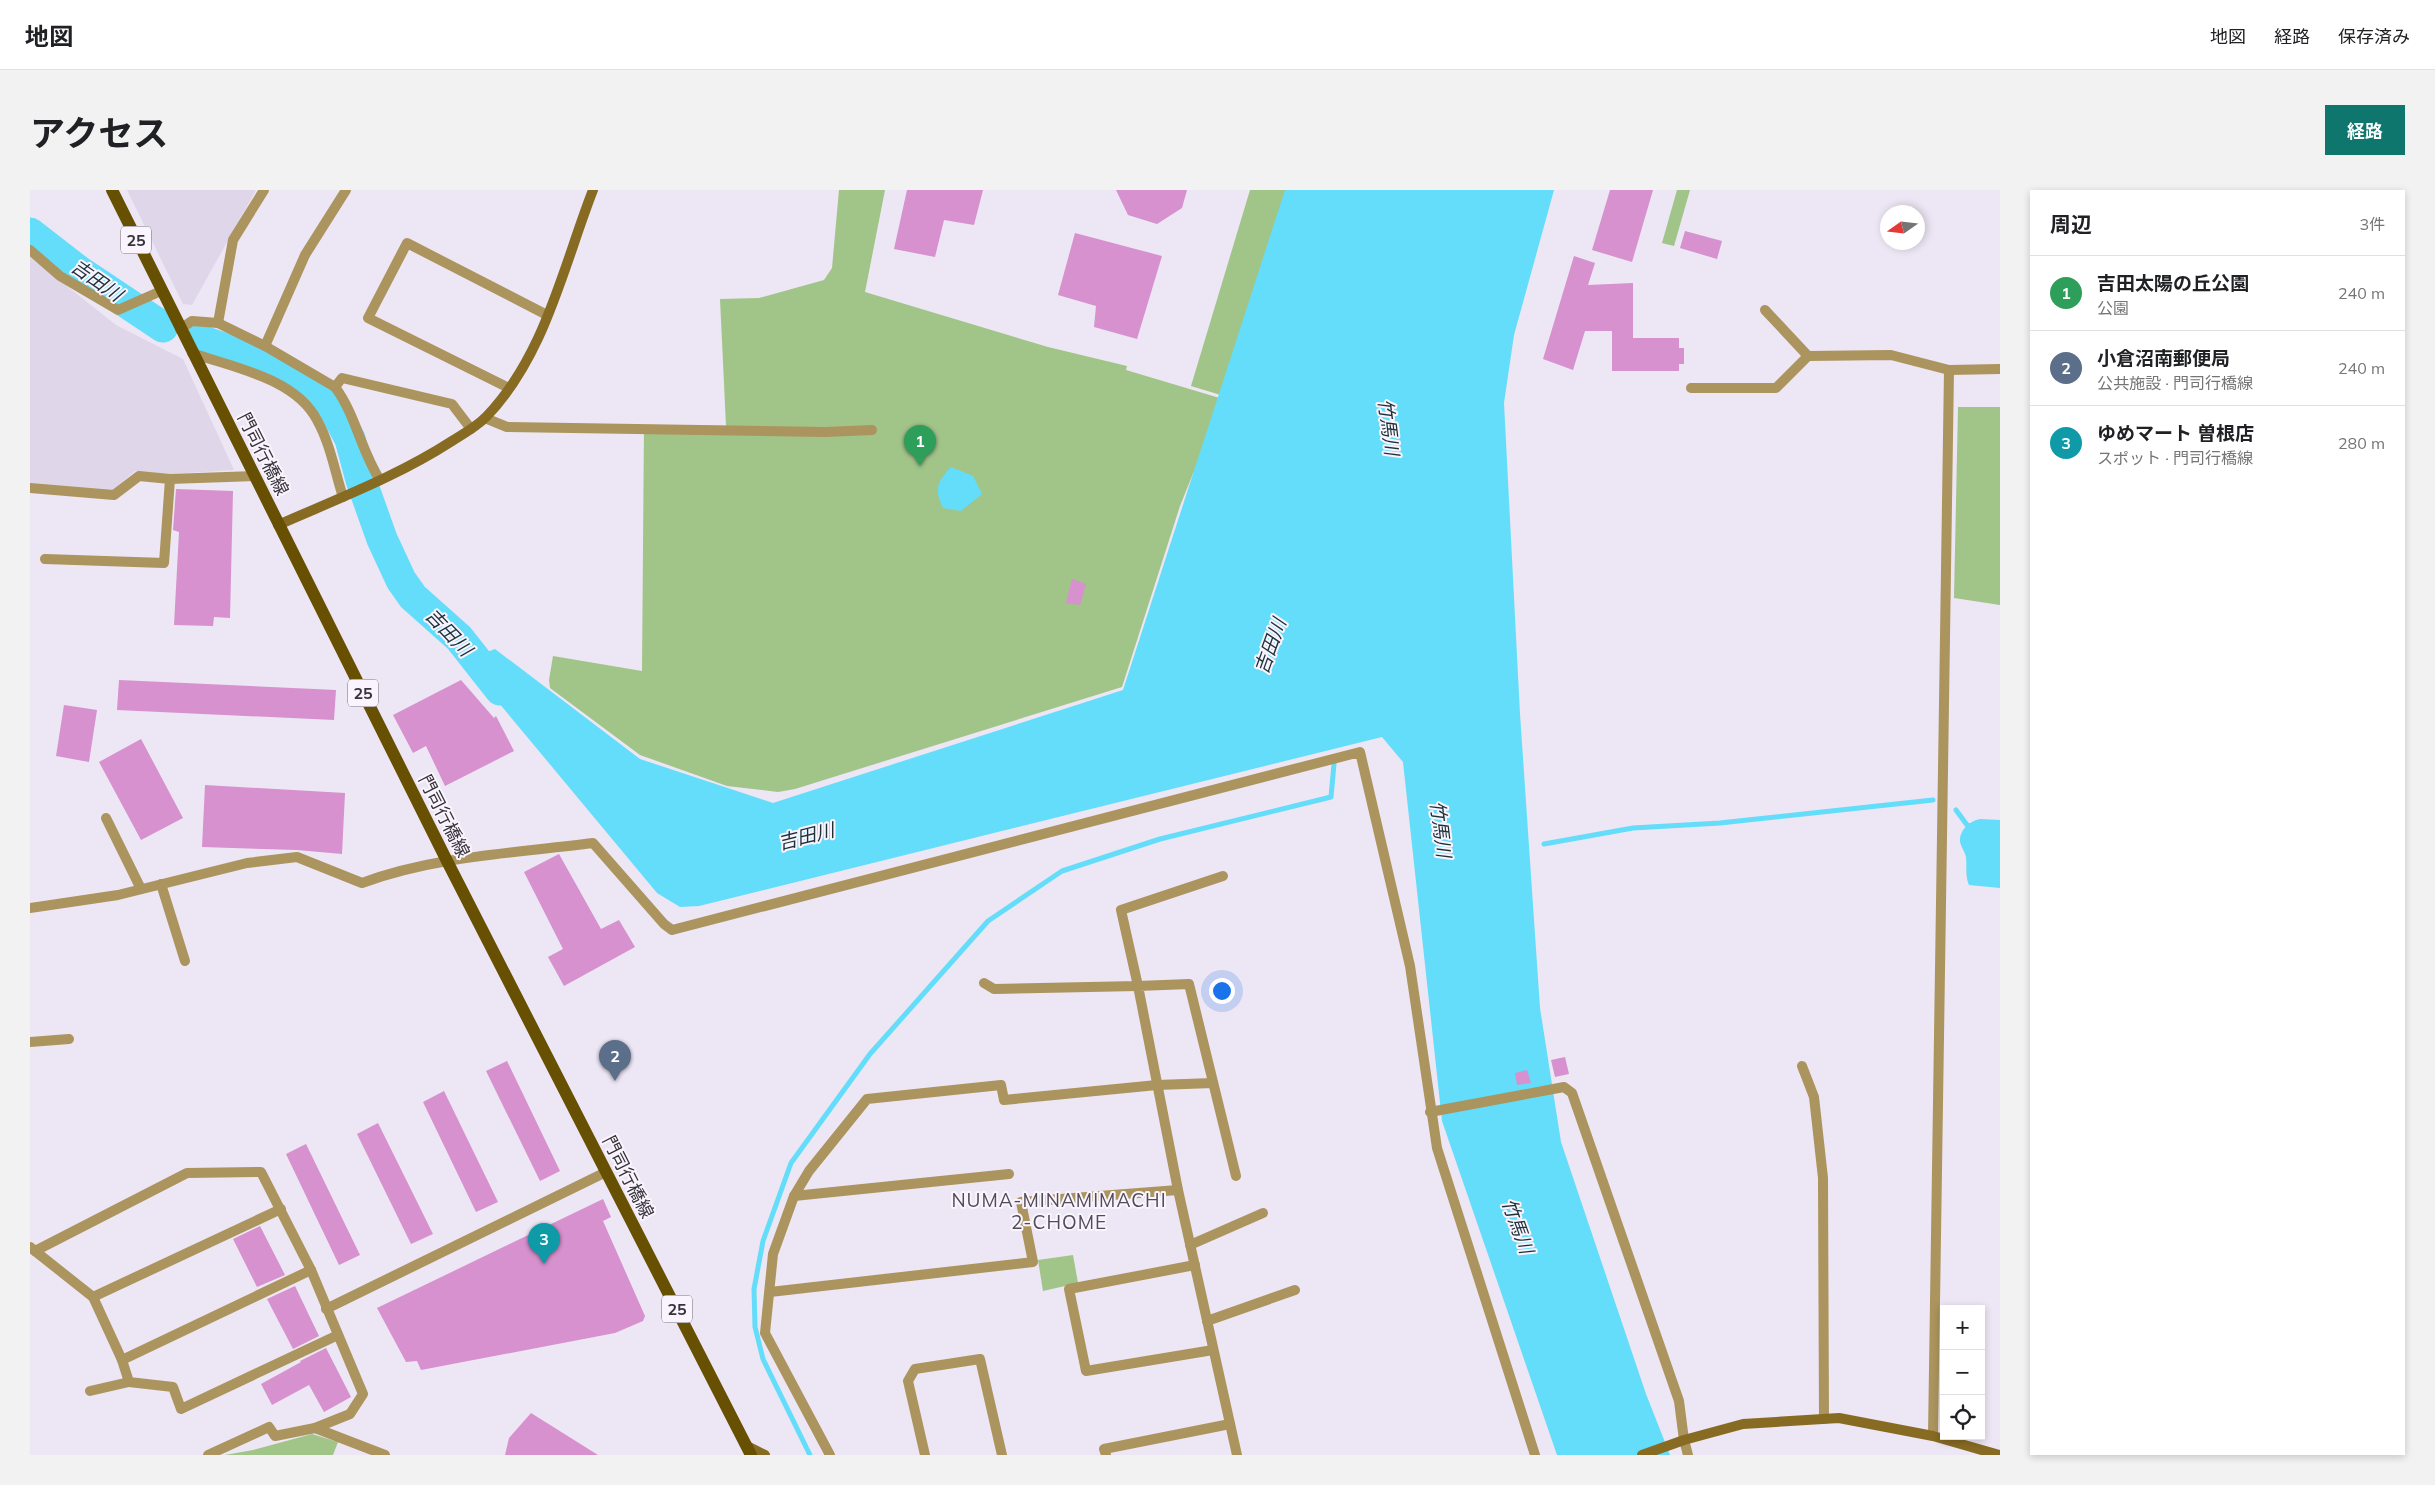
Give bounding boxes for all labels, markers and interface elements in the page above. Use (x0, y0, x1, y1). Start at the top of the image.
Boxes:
text: 地図 (25, 21, 73, 51)
text: 地図 (2210, 25, 2246, 48)
text: 経路 (2274, 25, 2310, 48)
text: 保存済み (2338, 25, 2410, 48)
button: 経路 (2325, 105, 2405, 155)
text: アクセス (30, 111, 168, 155)
north arrow (1880, 205, 1925, 250)
text: 周辺 (2050, 211, 2092, 237)
text: 3件 (2359, 214, 2385, 234)
road number: 25 (121, 226, 151, 254)
water label: 吉田川 (67, 254, 129, 307)
text: 吉田太陽の丘公園 (2097, 271, 2249, 295)
text: 1 (2061, 283, 2071, 303)
text: 240 m (2338, 283, 2385, 303)
text: 公園 (2097, 298, 2129, 318)
text: 小倉沼南郵便局 (2097, 346, 2230, 370)
text: 2 (2061, 358, 2071, 378)
text: 240 m (2338, 358, 2385, 378)
text: 公共施設 · 門司行橋線 (2097, 373, 2253, 393)
water label: 竹馬川 (1374, 397, 1405, 459)
street label: 門司行橋線 (233, 408, 294, 499)
text: ゆめマート 曽根店 (2097, 421, 2254, 445)
pin: 1 (904, 425, 936, 466)
text: 3 (2061, 433, 2071, 453)
text: 280 m (2338, 433, 2385, 453)
text: スポット · 門司行橋線 (2097, 448, 2253, 468)
water label: 吉田川 (421, 603, 479, 662)
water label: 吉田川 (1249, 613, 1292, 677)
road number: 25 (348, 679, 378, 706)
street label: 門司行橋線 (414, 770, 475, 861)
water label: 竹馬川 (1426, 799, 1457, 861)
water label: 吉田川 (775, 817, 838, 855)
your location (1209, 978, 1235, 1004)
pin: 2 (599, 1040, 631, 1081)
street label: 門司行橋線 (598, 1131, 659, 1222)
district label: NUMA-MINAMIMACHI 2-CHOME (951, 1188, 1167, 1234)
water label: 竹馬川 (1497, 1195, 1540, 1259)
pin: 3 (528, 1223, 560, 1264)
road number: 25 (662, 1296, 692, 1322)
map controls (1940, 1305, 1985, 1440)
button: + (1940, 1305, 1985, 1350)
button: − (1940, 1350, 1985, 1395)
button: locate (1940, 1395, 1985, 1440)

